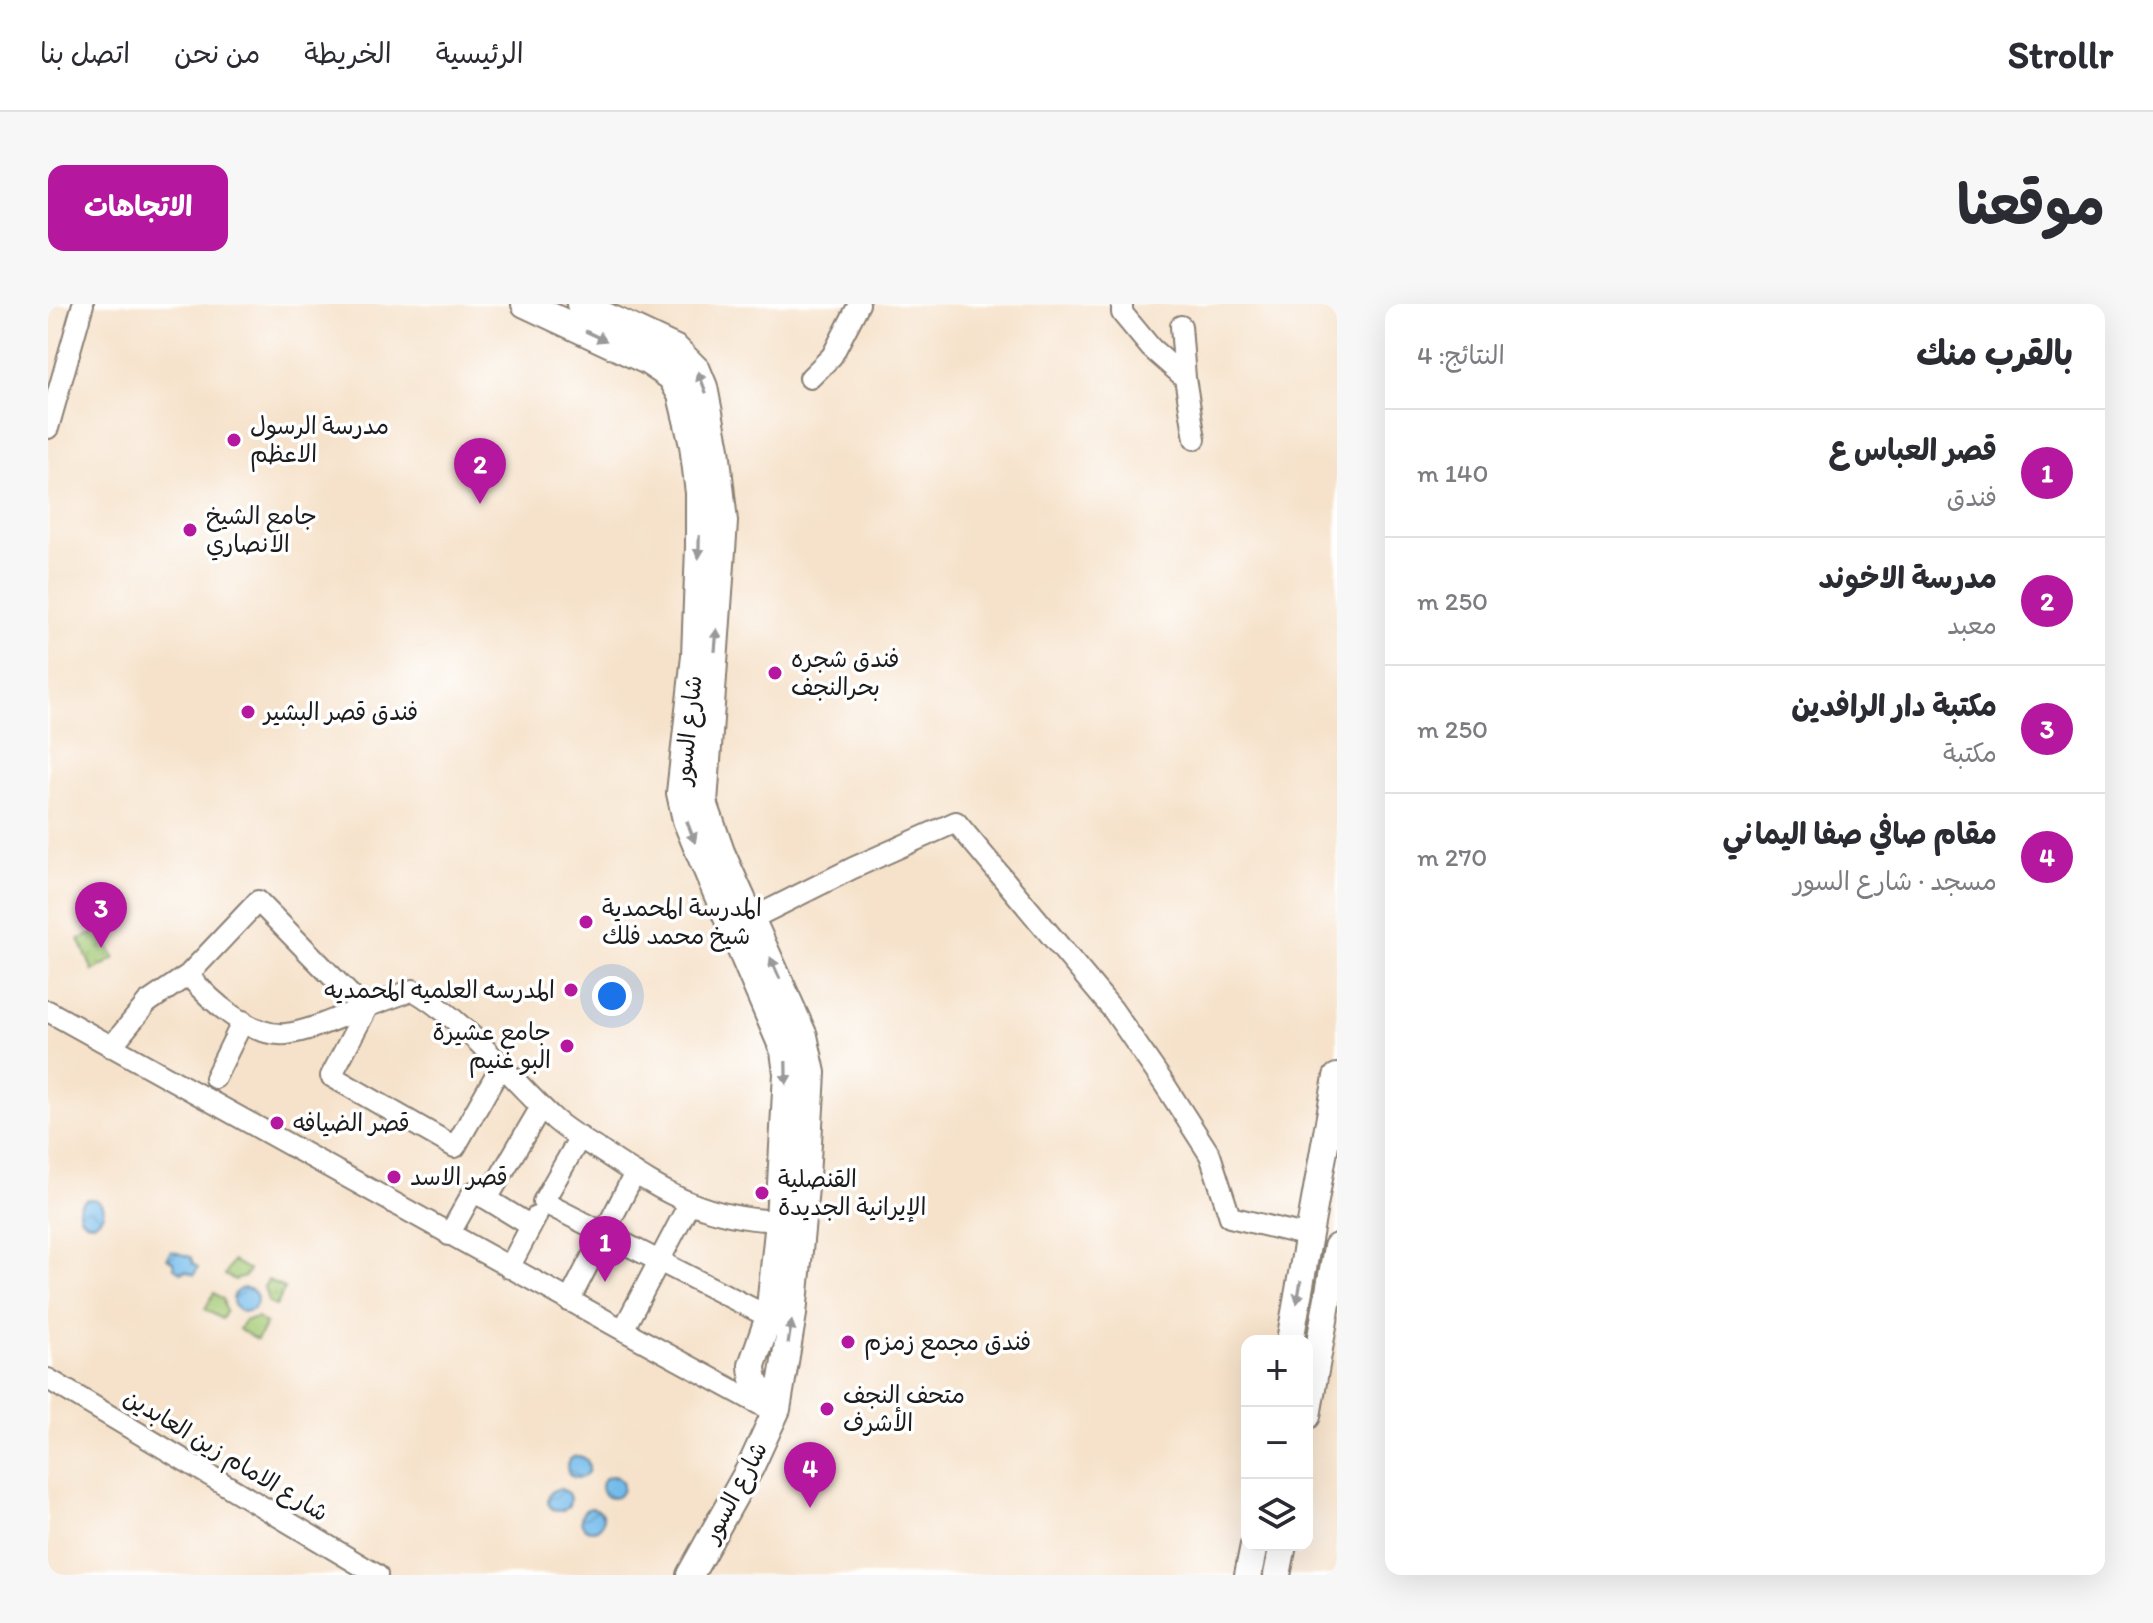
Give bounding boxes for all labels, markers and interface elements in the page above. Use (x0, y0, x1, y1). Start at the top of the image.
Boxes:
text: Strollr (2008, 32, 2113, 78)
text: اتصل بنا (40, 36, 130, 70)
text: من نحن (174, 36, 260, 70)
text: الخريطة (304, 36, 392, 70)
text: الرئيسية (436, 36, 524, 70)
button: الاتجاهات (48, 165, 228, 251)
text: موقعنا (1957, 171, 2105, 238)
one-way arrow (585, 329, 608, 343)
text: بالقرب منك (1916, 333, 2073, 374)
text: النتائج: 4 (1417, 339, 1505, 371)
one-way arrow (695, 370, 708, 394)
place label: مدرسة الرسول الاعظم (250, 411, 389, 472)
marker: مدرسة الرسول الاعظم (225, 431, 243, 449)
text: قصر العباس ع (1829, 431, 1997, 468)
pin: 2 (454, 438, 506, 504)
text: 140 m (1417, 457, 1488, 489)
text: 1 (2041, 457, 2053, 489)
text: فندق (1946, 481, 1997, 513)
place label: جامع الشيخ الانصاري (206, 501, 317, 561)
marker: جامع الشيخ الانصاري (181, 521, 199, 539)
one-way arrow (693, 535, 705, 560)
text: مدرسة الاخوند (1819, 559, 1997, 596)
text: 250 m (1417, 585, 1488, 617)
text: 2 (2040, 585, 2054, 617)
text: معبد (1947, 609, 1997, 641)
one-way arrow (710, 627, 723, 652)
place label: فندق شجره بحرالنجف (791, 644, 900, 701)
marker: فندق شجره بحرالنجف (766, 664, 784, 682)
street label: شارع السور (667, 674, 711, 788)
text: مكتبة دار الرافدين (1791, 687, 1997, 724)
place label: فندق قصر البشير (262, 697, 418, 726)
marker: فندق قصر البشير (239, 703, 257, 721)
text: 250 m (1417, 713, 1488, 745)
text: 3 (2040, 713, 2054, 745)
text: مكتبة (1943, 737, 1997, 769)
text: مقام صافي صفا اليماني (1723, 815, 1997, 852)
one-way arrow (685, 821, 698, 845)
text: 270 m (1417, 841, 1487, 873)
text: 4 (2039, 841, 2055, 873)
text: مسجد · شارع السور (1793, 865, 1997, 897)
pin: 3 (75, 882, 127, 948)
place label: المدرسة المحمدية شيخ محمد فلك (602, 893, 762, 952)
marker: المدرسة المحمدية شيخ محمد فلك (577, 913, 595, 931)
one-way arrow (768, 957, 782, 980)
place label: المدرسه العلمیه المحمدیه (324, 975, 555, 1004)
your location (592, 976, 632, 1016)
marker: المدرسه العلمیه المحمدیه (562, 981, 580, 999)
place label: جامع عشيرة البو غنيم (432, 1017, 551, 1078)
marker: جامع عشيرة البو غنيم (558, 1037, 576, 1055)
one-way arrow (779, 1061, 792, 1086)
place label: قصر الضيافه (293, 1108, 410, 1137)
marker: قصر الضيافه (268, 1114, 286, 1132)
place label: قصر الاسد (410, 1162, 508, 1191)
place label: القنصلية الإيرانية الجديدة (778, 1164, 926, 1222)
marker: قصر الاسد (385, 1168, 403, 1186)
marker: القنصلية الإيرانية الجديدة (753, 1184, 771, 1202)
pin: 1 (579, 1216, 631, 1282)
one-way arrow (1292, 1280, 1304, 1305)
one-way arrow (784, 1319, 796, 1344)
place label: فندق مجمع زمزم (864, 1327, 1031, 1360)
marker: فندق مجمع زمزم (839, 1333, 857, 1351)
map controls (1241, 1335, 1313, 1551)
button: + (1241, 1335, 1313, 1407)
place label: متحف النجف الأشرف (843, 1380, 965, 1437)
street label: شارع الامام زين العابدين (117, 1382, 334, 1531)
marker: متحف النجف الأشرف (818, 1400, 836, 1418)
button: − (1241, 1407, 1313, 1479)
street label: شارع السور (695, 1437, 776, 1550)
pin: 4 (784, 1442, 836, 1508)
button: layers (1241, 1479, 1313, 1551)

